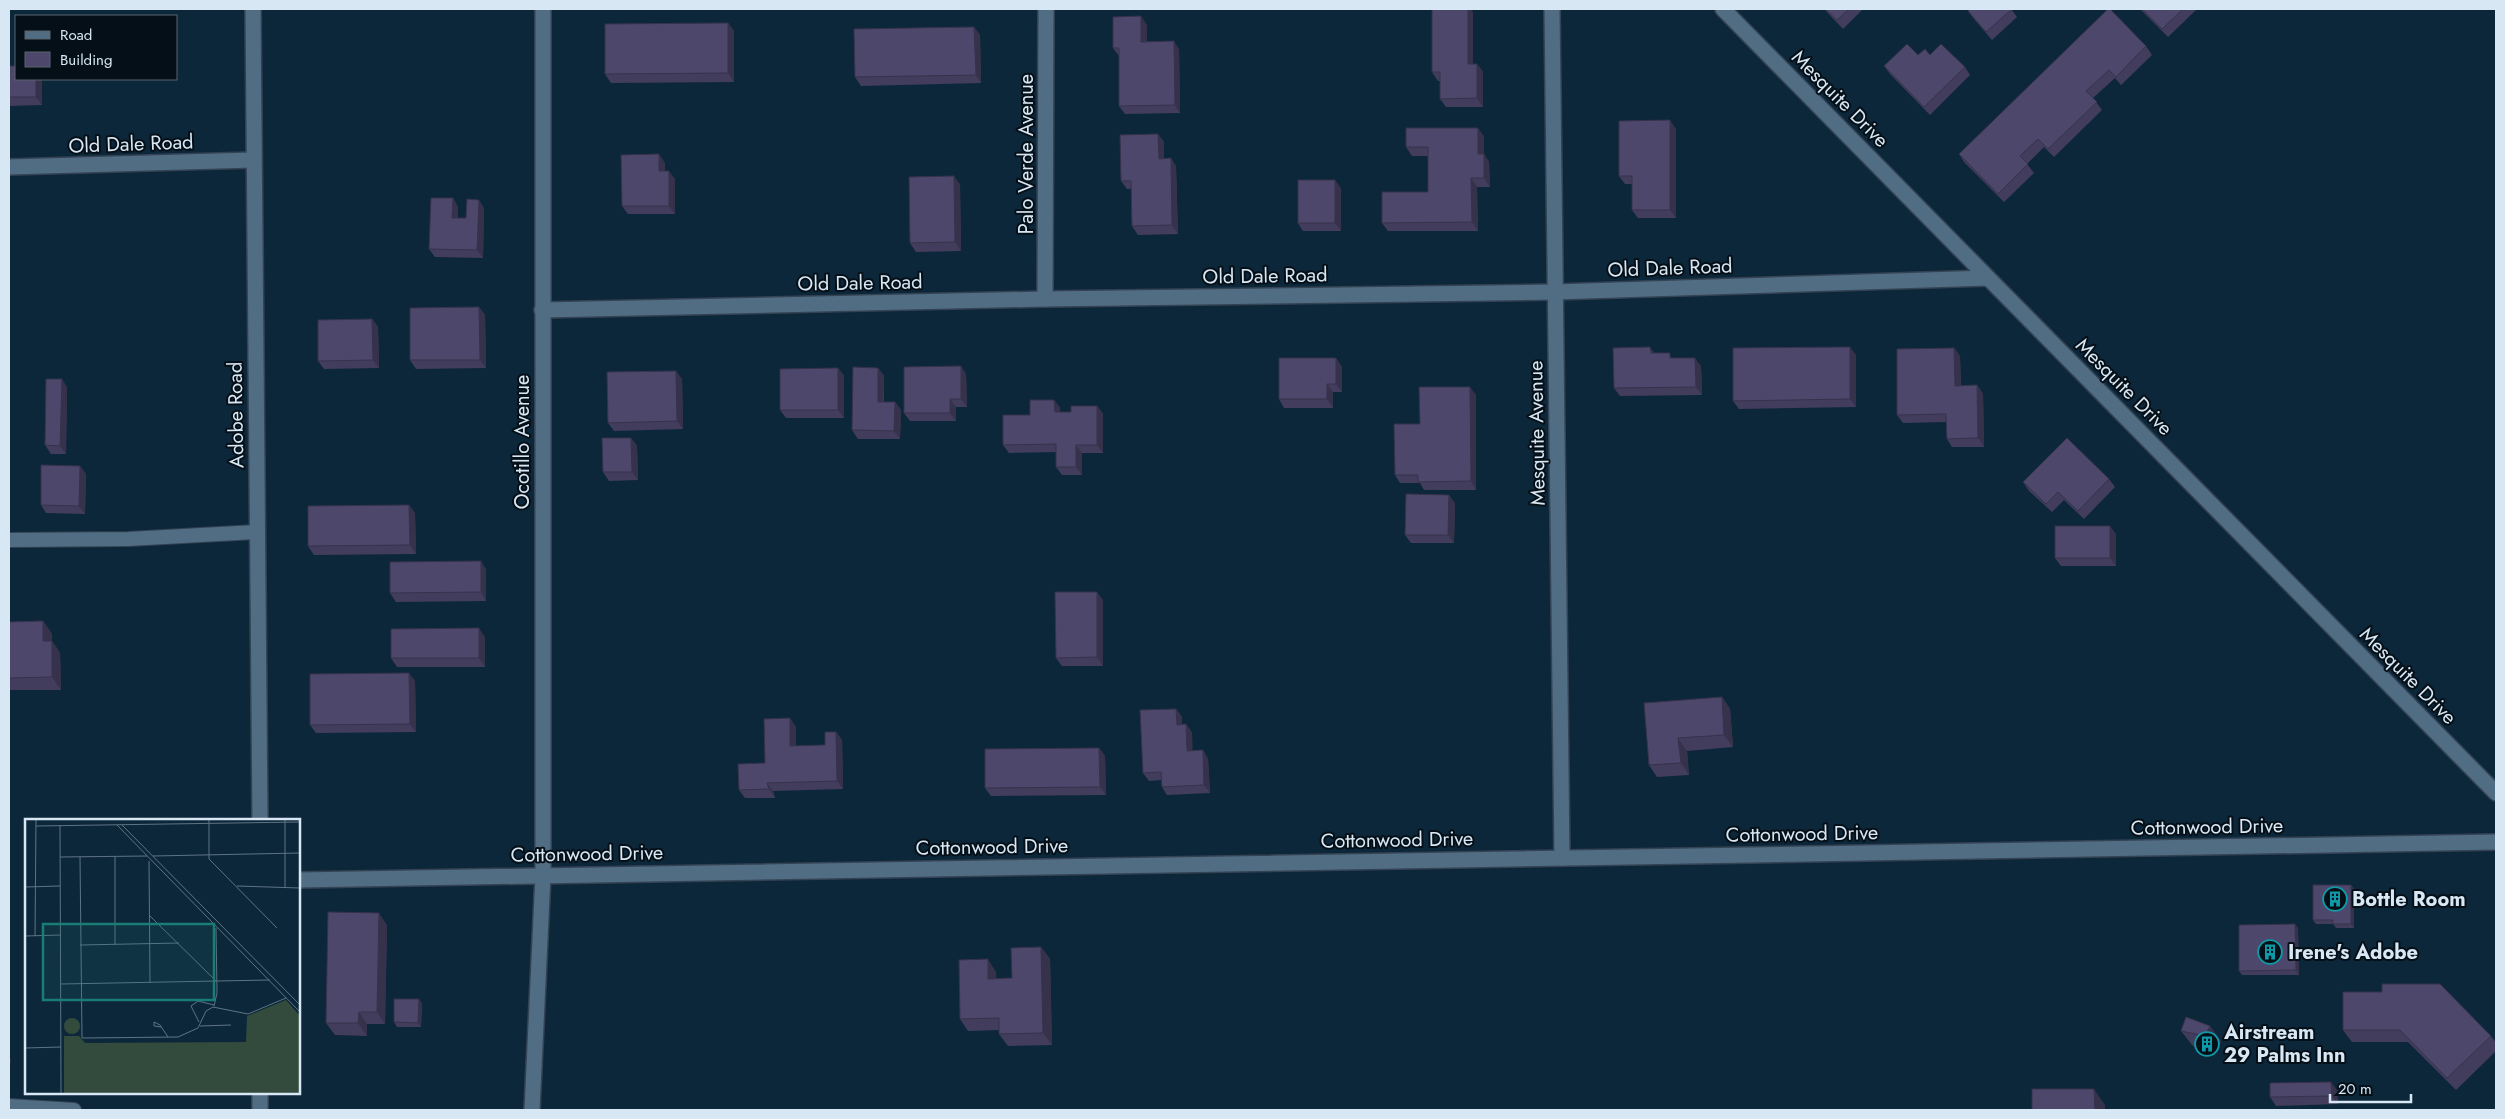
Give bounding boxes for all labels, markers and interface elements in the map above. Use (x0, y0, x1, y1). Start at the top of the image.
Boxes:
legend (15, 15, 178, 80)
text: Road (60, 24, 92, 46)
street label: Mesquite Drive (1785, 44, 1895, 154)
text: Building (60, 49, 112, 71)
street label: Palo Verde Avenue (1012, 74, 1041, 234)
street label: Old Dale Road (68, 127, 194, 161)
street label: Old Dale Road (1607, 251, 1733, 285)
street label: Old Dale Road (1202, 260, 1328, 292)
street label: Old Dale Road (797, 267, 923, 299)
street label: Mesquite Drive (2069, 332, 2179, 442)
street label: Mesquite Avenue (1521, 360, 1553, 506)
street label: Adobe Road (221, 362, 251, 468)
street label: Ocotillo Avenue (508, 375, 537, 509)
street label: Mesquite Drive (2353, 621, 2463, 731)
street label: Cottonwood Drive (2130, 811, 2284, 843)
street label: Cottonwood Drive (1725, 818, 1879, 850)
inset map (25, 819, 300, 1094)
street label: Cottonwood Drive (1320, 824, 1474, 856)
street label: Cottonwood Drive (915, 831, 1069, 863)
street label: Cottonwood Drive (510, 838, 664, 870)
place label: Bottle Room (2352, 885, 2466, 914)
building icon: Bottle Room (2322, 886, 2348, 912)
place label: Irene's Adobe (2288, 938, 2418, 967)
building icon: Irene's Adobe (2257, 939, 2283, 965)
place label: Airstream 29 Palms Inn (2223, 1018, 2345, 1070)
building icon: Airstream 29 Palms Inn (2194, 1031, 2220, 1057)
scale bar (2330, 1072, 2411, 1104)
text: 20 m (2338, 1078, 2372, 1100)

